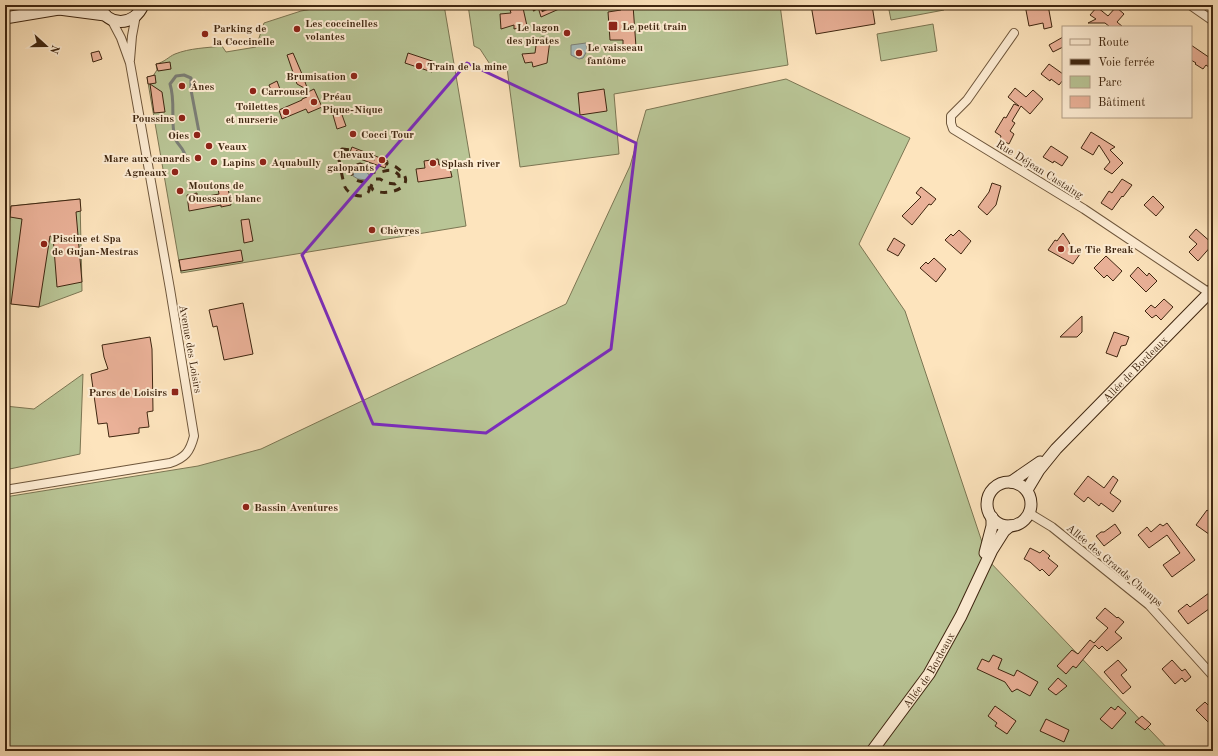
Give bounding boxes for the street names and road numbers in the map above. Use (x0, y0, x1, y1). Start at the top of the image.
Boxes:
street label: Rue Déjean Castaing (994, 139, 1085, 202)
street label: Avenue des Loisirs (176, 304, 203, 395)
street label: Allée de Bordeaux (1102, 335, 1171, 405)
street label: Allée des Grands Champs (1064, 523, 1164, 610)
street label: Allée de Bordeaux (902, 631, 958, 711)

